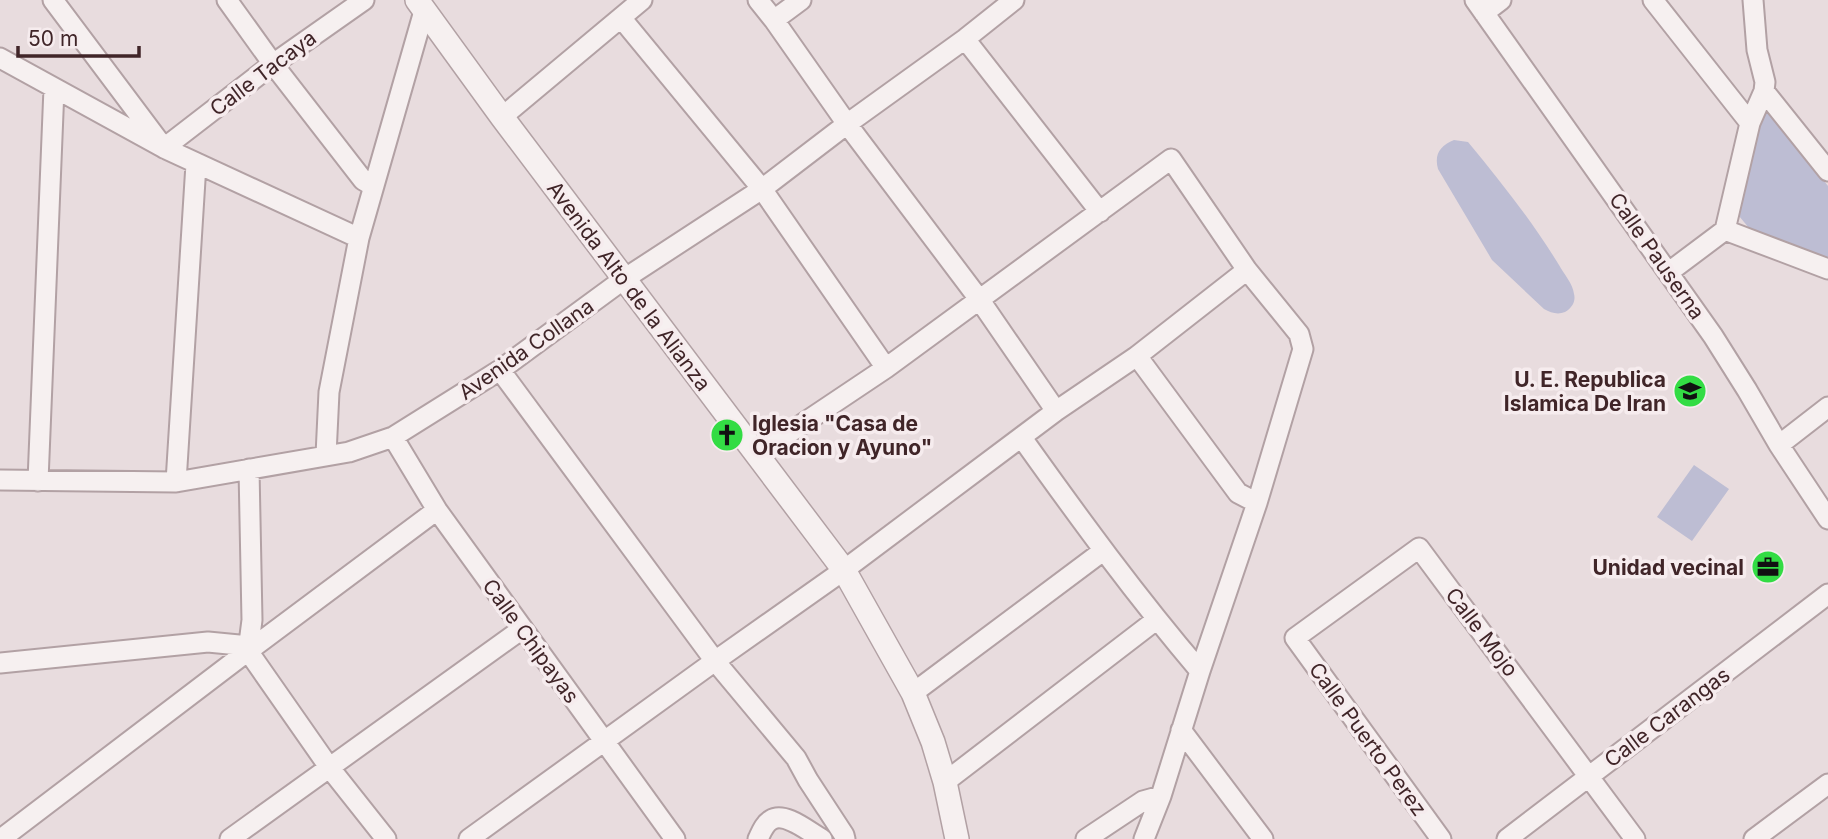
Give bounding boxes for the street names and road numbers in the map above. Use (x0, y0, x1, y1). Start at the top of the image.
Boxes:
street label: Calle Tacaya (205, 25, 321, 121)
street label: Avenida Alto de la Alianza (542, 176, 716, 396)
street label: Calle Pauserna (1604, 188, 1710, 324)
street label: Avenida Collana (454, 293, 598, 405)
street label: Calle Chipayas (478, 574, 584, 708)
street label: Calle Mojo (1441, 583, 1523, 681)
street label: Calle Puerto Perez (1304, 657, 1432, 821)
street label: Calle Carangas (1599, 662, 1735, 772)

